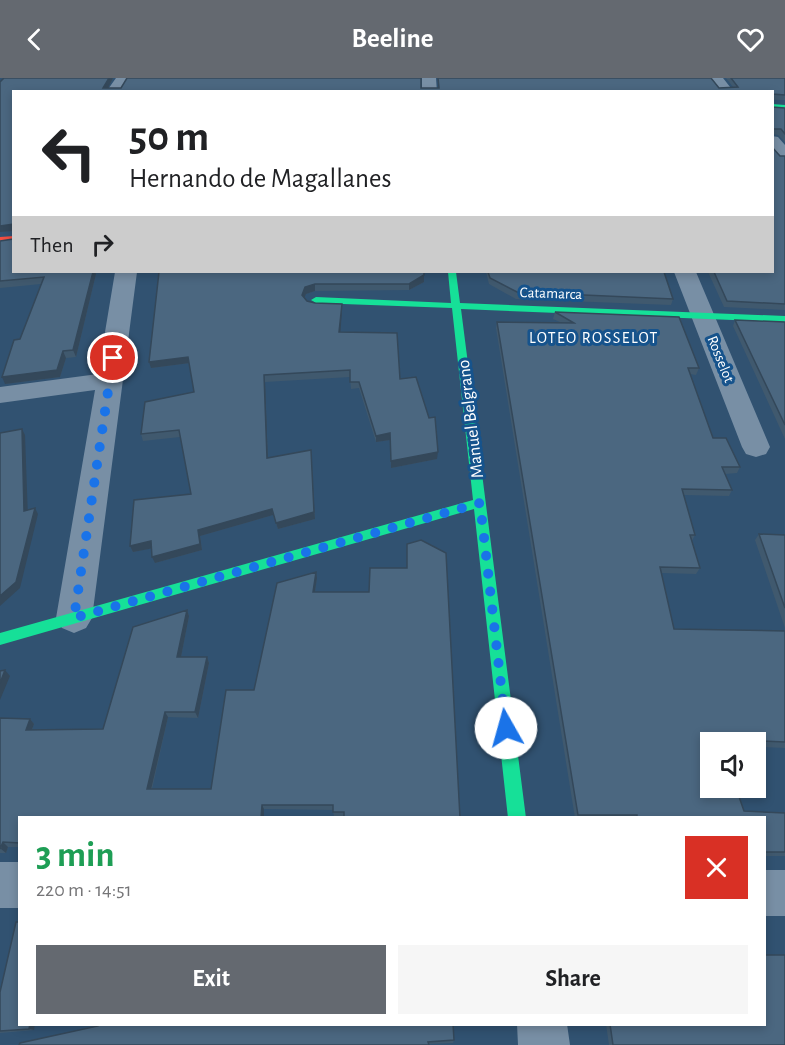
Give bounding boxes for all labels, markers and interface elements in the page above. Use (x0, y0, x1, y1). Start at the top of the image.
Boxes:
icon: back (18, 23, 51, 56)
icon: heart (734, 23, 767, 56)
text: Beeline (351, 25, 434, 52)
icon: left (30, 114, 108, 192)
text: 50 m (129, 116, 209, 158)
text: Hernando de Magallanes (129, 165, 391, 192)
icon: right (86, 228, 119, 261)
text: Then (30, 234, 74, 256)
street label: Catamarca (520, 285, 583, 302)
district label: LOTEO ROSSELOT (529, 330, 659, 346)
pin (87, 332, 138, 383)
street label: Rosselot (704, 334, 737, 385)
icon: arrive (96, 341, 129, 374)
street label: Manuel Belgrano (455, 358, 487, 479)
position arrow (474, 696, 538, 760)
map controls (700, 732, 766, 798)
button: sound (700, 732, 766, 798)
button: close (685, 836, 748, 899)
text: 3 min (36, 837, 114, 873)
text: 220 m · 14:51 (36, 880, 132, 900)
button: Exit (36, 945, 386, 1014)
button: Share (398, 945, 748, 1014)

